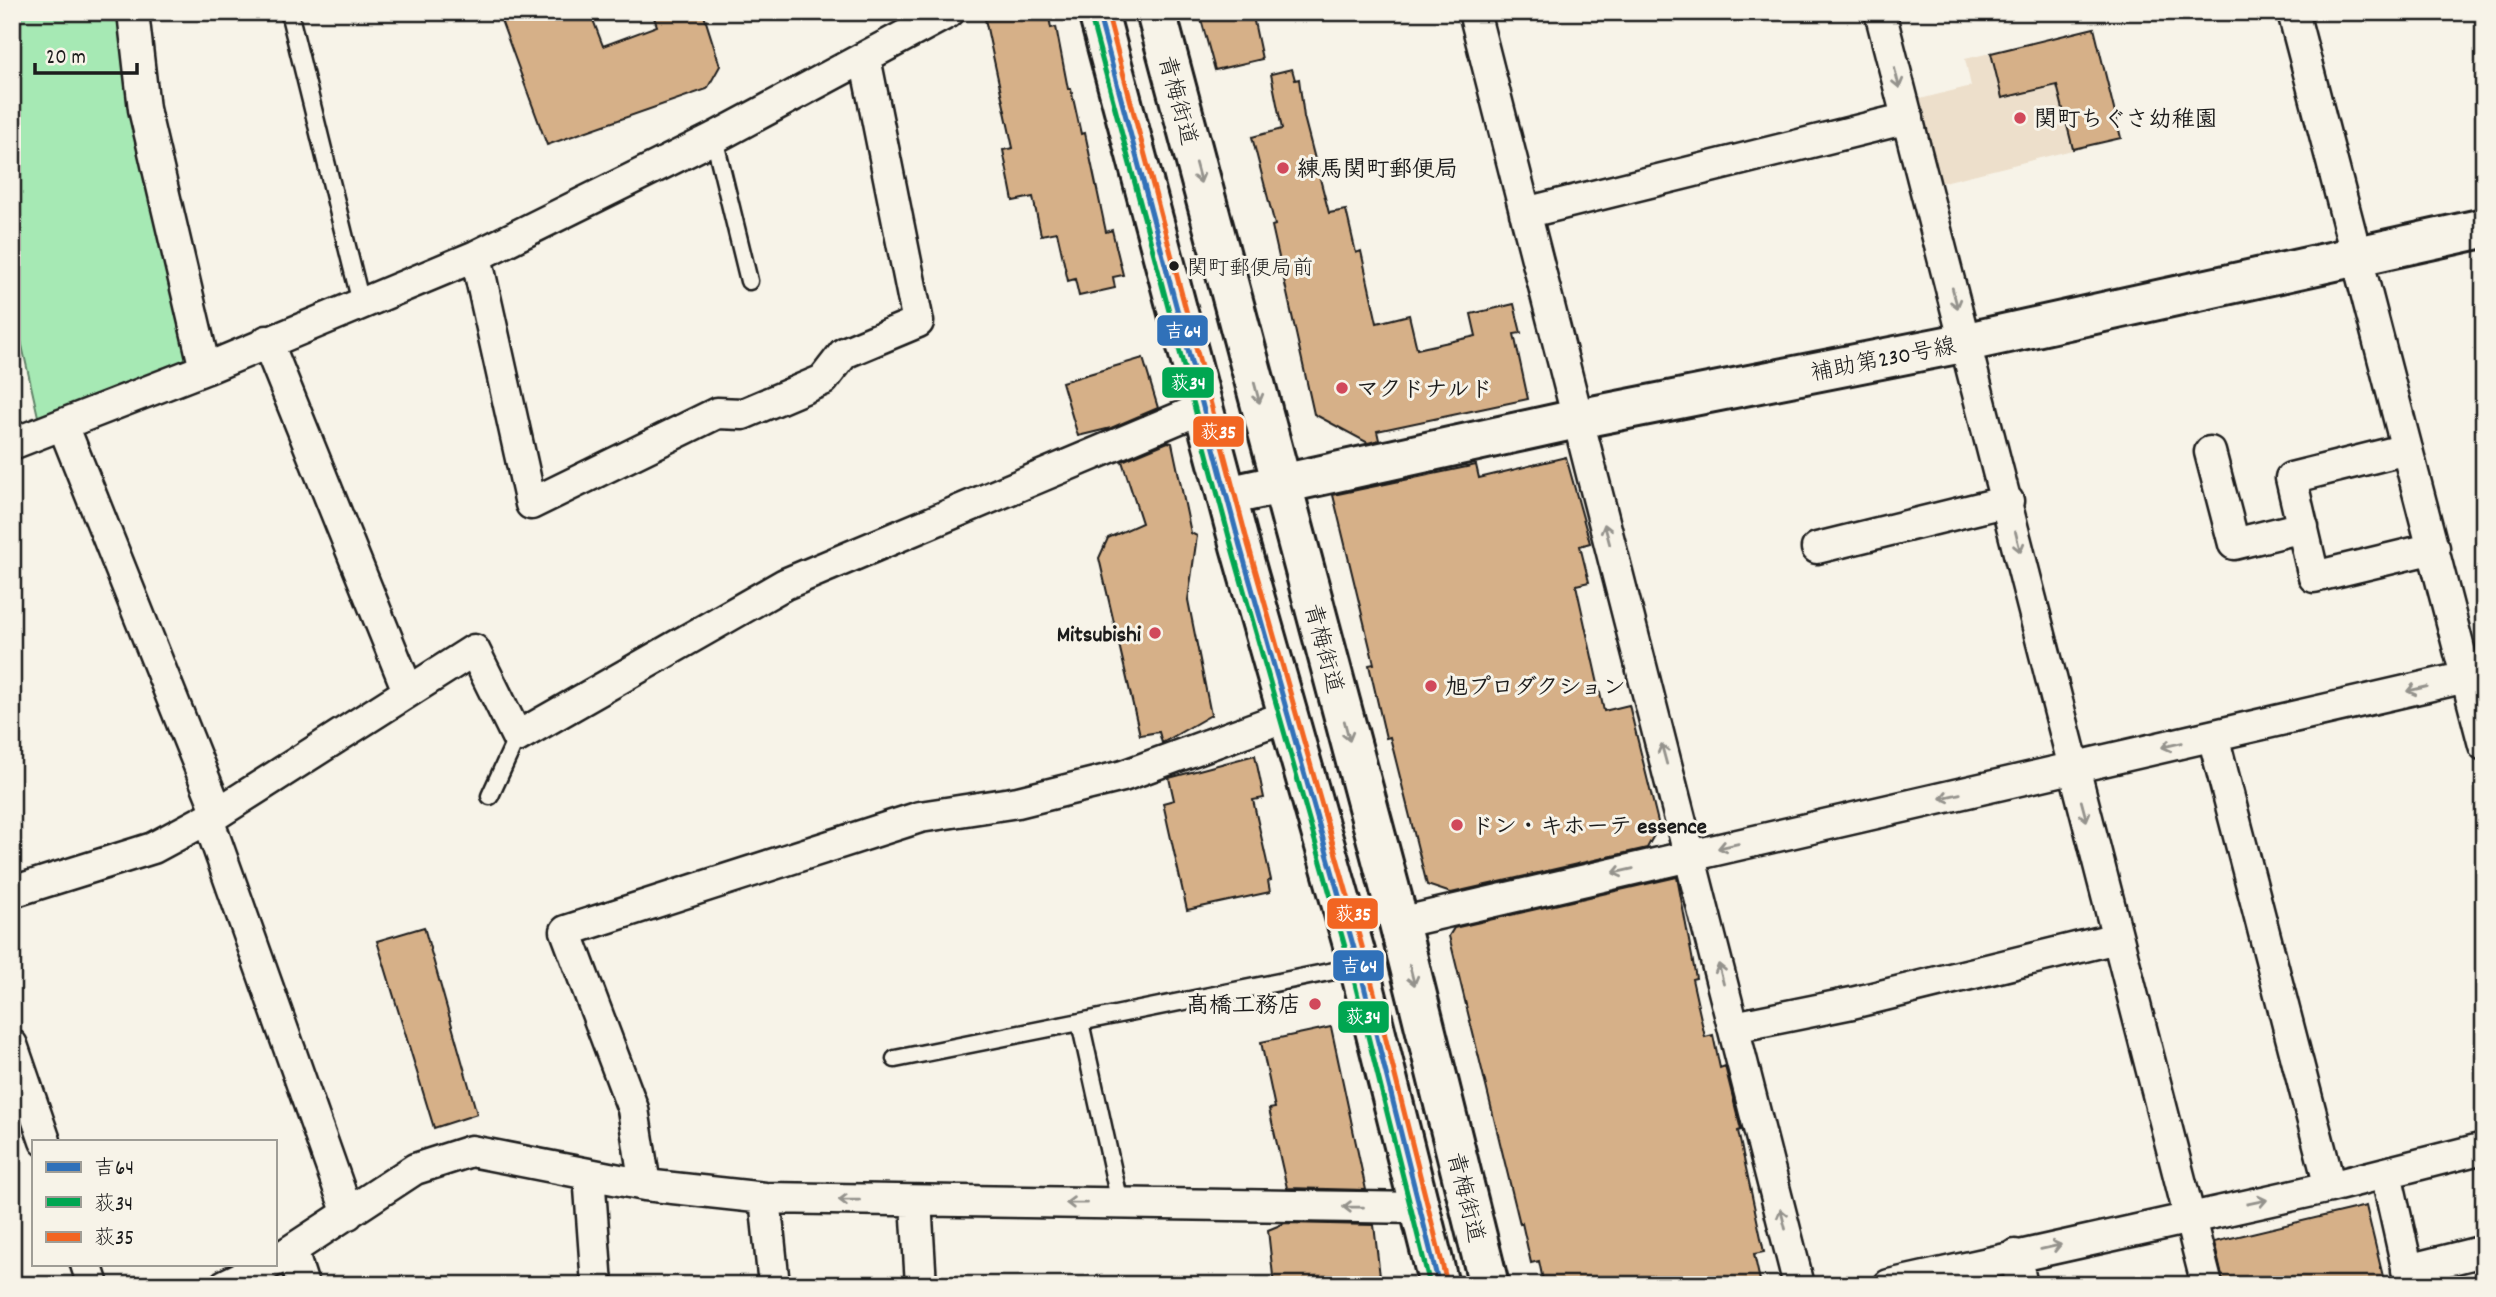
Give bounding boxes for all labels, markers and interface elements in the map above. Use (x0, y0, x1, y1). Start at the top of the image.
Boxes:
scale bar (35, 32, 136, 76)
text: 20 m (46, 44, 86, 74)
street label: 青梅街道 (1148, 52, 1203, 150)
one-way arrow (1891, 67, 1904, 89)
place label: 関町ちぐさ幼稚園 (2034, 105, 2218, 138)
marker: 関町ちぐさ幼稚園 (2012, 110, 2028, 126)
place label: 練馬関町郵便局 (1297, 155, 1458, 188)
marker: 練馬関町郵便局 (1275, 160, 1291, 176)
one-way arrow (1192, 161, 1205, 184)
place label: 関町郵便局前 (1187, 255, 1313, 285)
marker: 関町郵便局前 (1167, 259, 1181, 273)
one-way arrow (1949, 287, 1962, 309)
line badge: 吉64 (1156, 314, 1209, 347)
text: 吉64 (1165, 320, 1201, 347)
street label: 補助第230号線 (1808, 331, 1959, 392)
line badge: 荻34 (1161, 366, 1215, 399)
text: 荻34 (1170, 372, 1206, 399)
place label: マクドナルド (1356, 375, 1493, 408)
marker: マクドナルド (1334, 380, 1350, 396)
one-way arrow (1251, 382, 1264, 404)
line badge: 荻35 (1192, 415, 1245, 448)
text: 荻35 (1200, 421, 1236, 448)
one-way arrow (1600, 523, 1613, 546)
one-way arrow (2012, 531, 2025, 553)
street label: 青梅街道 (1294, 600, 1349, 698)
place label: Mitsubishi (1057, 620, 1142, 653)
marker: Mitsubishi (1147, 625, 1163, 641)
place label: 旭プロダクション (1445, 673, 1626, 706)
marker: 旭プロダクション (1423, 678, 1439, 694)
one-way arrow (2406, 682, 2429, 696)
one-way arrow (1342, 720, 1355, 742)
one-way arrow (2161, 739, 2184, 753)
one-way arrow (1657, 743, 1670, 766)
one-way arrow (1939, 790, 1962, 803)
one-way arrow (2078, 799, 2091, 822)
place label: ドン・キホーテ essence (1471, 812, 1707, 845)
marker: ドン・キホーテ essence (1449, 817, 1465, 833)
one-way arrow (1717, 840, 1740, 854)
one-way arrow (1613, 865, 1635, 878)
line badge: 荻35 (1326, 897, 1379, 930)
text: 荻35 (1335, 903, 1371, 930)
line badge: 吉64 (1332, 949, 1385, 982)
text: 吉64 (1341, 955, 1377, 982)
one-way arrow (1406, 963, 1419, 985)
one-way arrow (1714, 963, 1727, 986)
place label: 髙橋工務店 (1186, 991, 1301, 1024)
marker: 髙橋工務店 (1307, 996, 1323, 1012)
line badge: 荻34 (1337, 1000, 1390, 1034)
text: 荻34 (1345, 1006, 1381, 1033)
legend (32, 1140, 276, 1266)
street label: 青梅街道 (1436, 1149, 1491, 1246)
text: 吉64 (94, 1155, 134, 1185)
text: 荻34 (94, 1191, 133, 1221)
one-way arrow (837, 1193, 860, 1206)
one-way arrow (2245, 1195, 2268, 1209)
one-way arrow (1065, 1196, 1088, 1210)
one-way arrow (1341, 1200, 1364, 1214)
one-way arrow (1776, 1208, 1789, 1230)
text: 荻35 (94, 1225, 134, 1255)
one-way arrow (2039, 1240, 2062, 1253)

